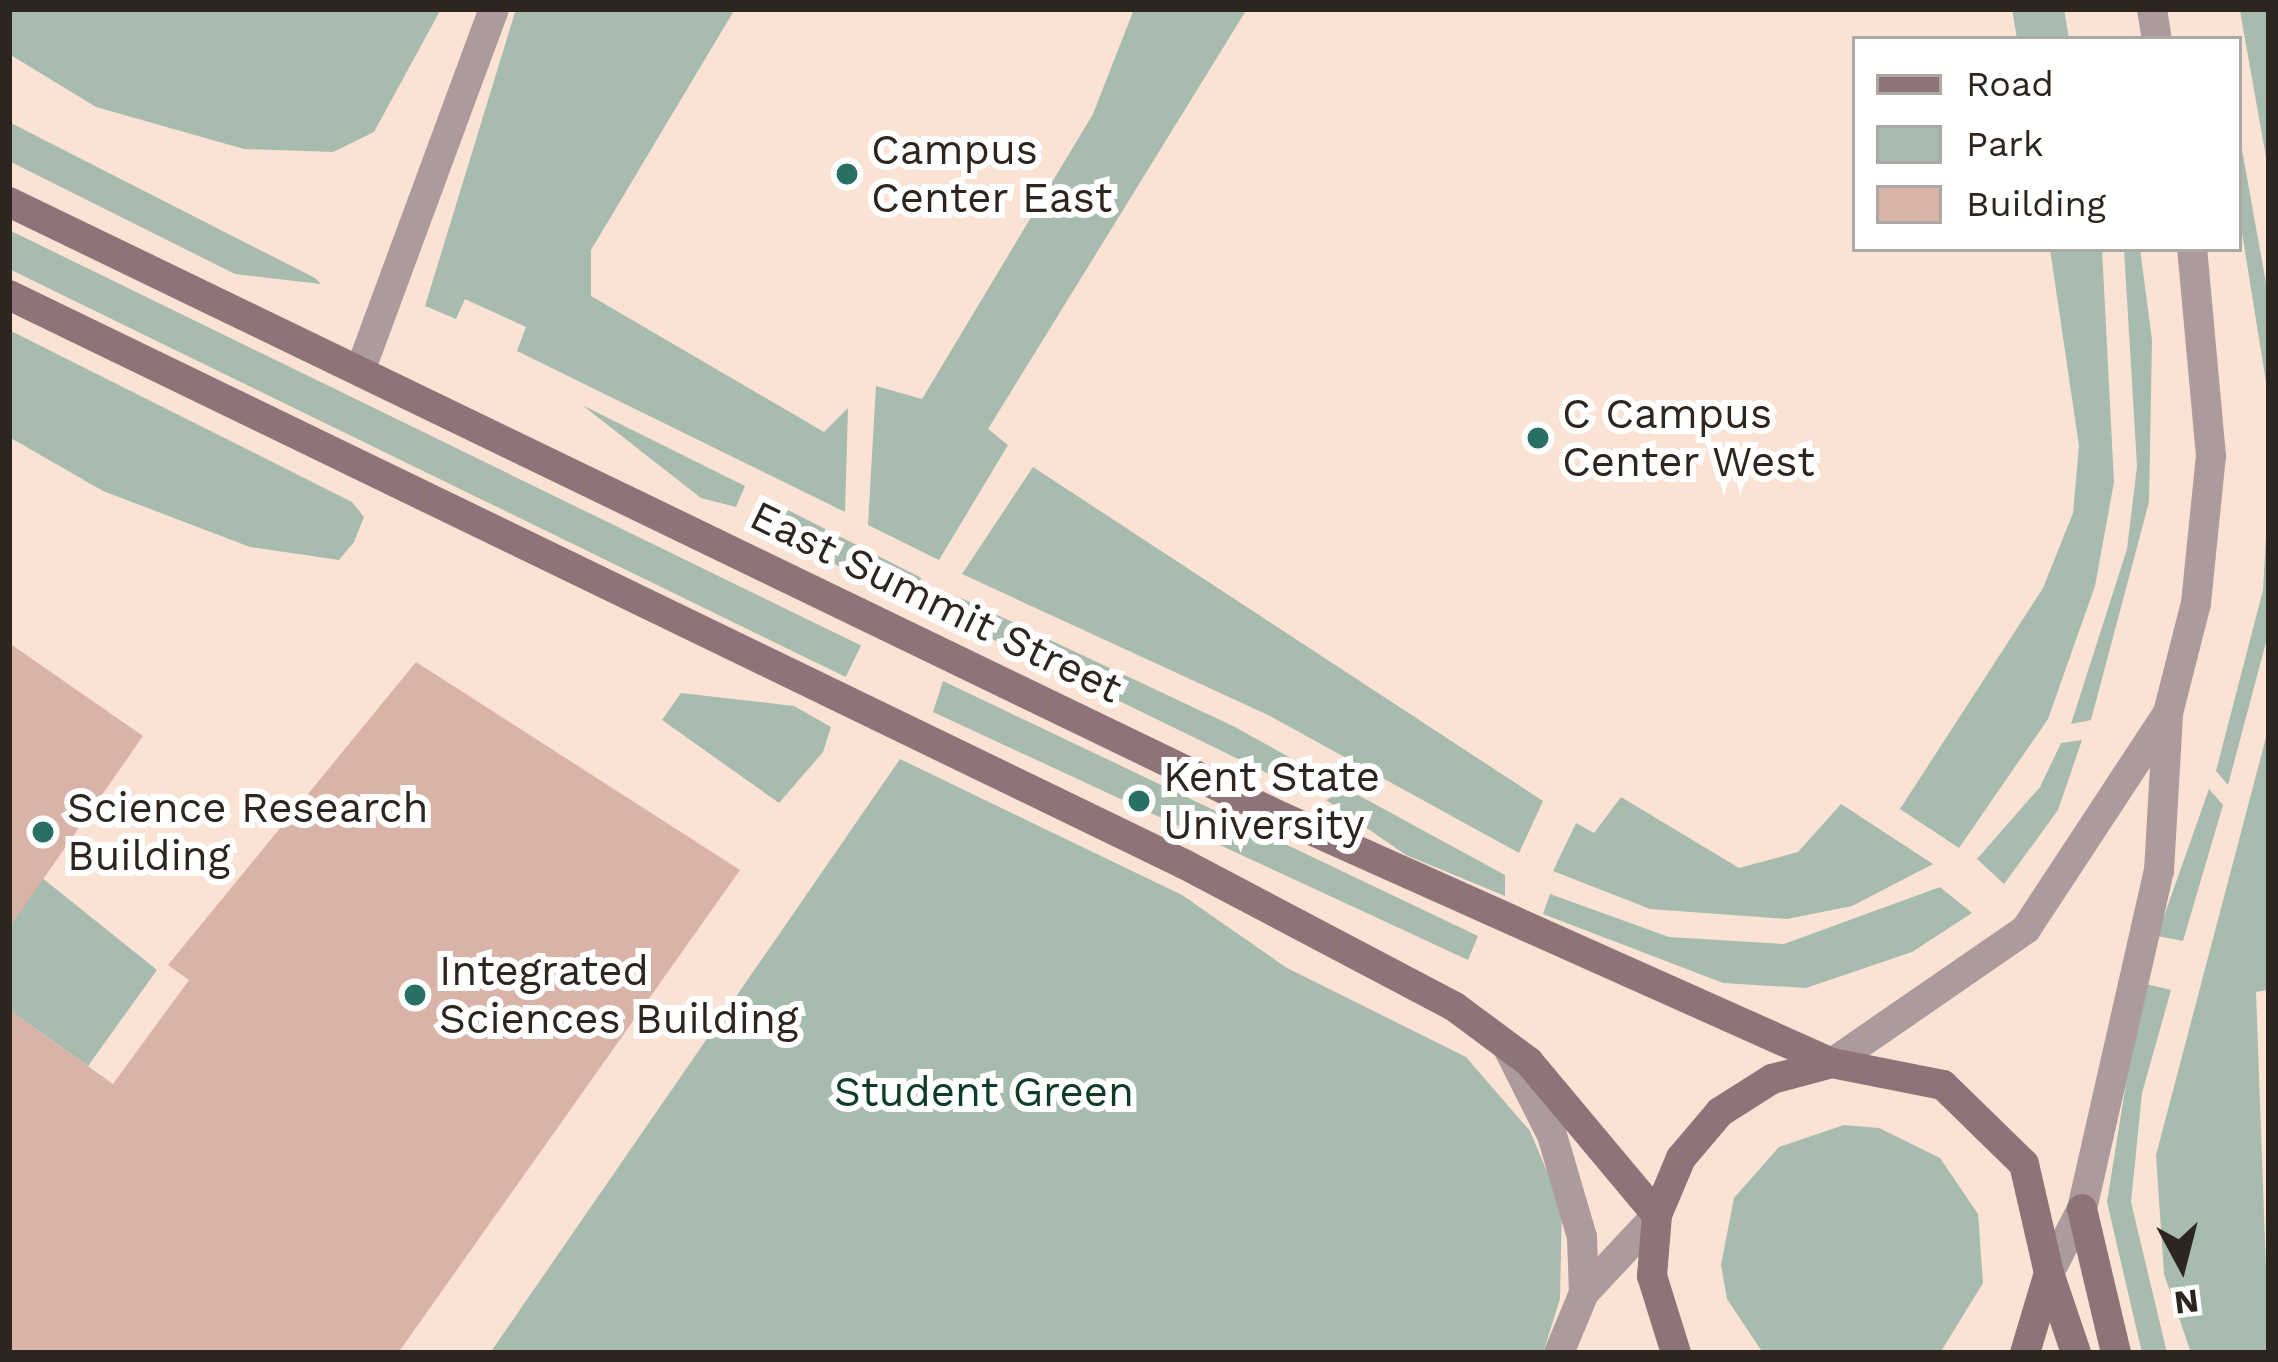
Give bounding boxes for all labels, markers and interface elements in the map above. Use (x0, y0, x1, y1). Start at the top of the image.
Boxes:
legend (1852, 36, 2242, 252)
text: Road (1966, 63, 2054, 105)
text: Park (1966, 123, 2043, 165)
place label: Campus Center East (871, 125, 1113, 224)
marker: Campus Center East (834, 161, 860, 187)
text: Building (1966, 183, 2106, 225)
place label: C Campus Center West (1562, 389, 1817, 488)
marker: C Campus Center West (1525, 425, 1551, 451)
street label: East Summit Street (742, 490, 1130, 714)
place label: Kent State University (1163, 752, 1380, 850)
place label: Science Research Building (67, 783, 428, 882)
marker: Kent State University (1126, 788, 1152, 814)
marker: Science Research Building (30, 819, 56, 845)
place label: Integrated Sciences Building (439, 946, 798, 1044)
marker: Integrated Sciences Building (402, 982, 428, 1008)
park label: Student Green (834, 1067, 1134, 1117)
north arrow (2122, 1206, 2242, 1326)
text: N (2172, 1281, 2201, 1323)

